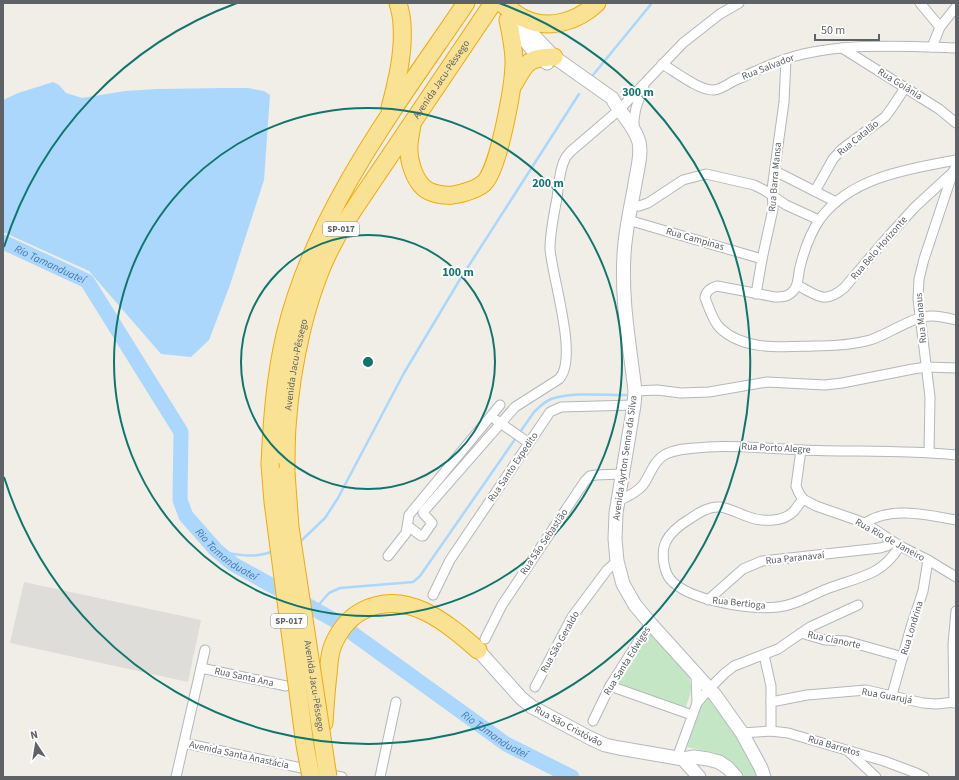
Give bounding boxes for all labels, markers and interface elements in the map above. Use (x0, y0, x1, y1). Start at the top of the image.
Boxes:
scale bar (815, 16, 879, 42)
text: 50 m (821, 22, 845, 39)
street label: Avenida Jacu-Pêssego (410, 37, 473, 122)
street label: Rua Salvador (740, 50, 797, 83)
street label: Rua Goiânia (875, 65, 925, 103)
text: 300 m (622, 84, 654, 101)
street label: Rua Catalão (834, 117, 882, 159)
street label: Rua Barra Mansa (765, 142, 785, 212)
text: 200 m (532, 175, 564, 192)
street label: Rua Belo Horizonte (847, 213, 911, 283)
road number: SP-017 (323, 222, 359, 236)
street label: Rua Campinas (664, 224, 726, 254)
water label: Rio Tamanduateí (12, 241, 89, 287)
text: 100 m (442, 264, 474, 281)
street label: Rua Manaus (912, 292, 930, 344)
street label: Avenida Jacu-Pêssego (281, 318, 311, 411)
centre of rings (361, 355, 375, 369)
street label: Avenida Ayrton Senna da Silva (609, 395, 641, 521)
street label: Rua Santo Expedito (484, 429, 542, 505)
street label: Rua Porto Alegre (741, 439, 811, 457)
street label: Rua São Sebastião (517, 506, 571, 578)
street label: Rua Rio de Janeiro (853, 515, 927, 565)
water label: Rio Tamanduateí (192, 525, 262, 585)
street label: Rua Paranavaí (765, 548, 826, 568)
street label: Rua Bertioga (712, 593, 766, 613)
street label: Rua Londrina (897, 599, 927, 657)
street label: Rua São Geraldo (537, 608, 583, 676)
road number: SP-017 (271, 614, 307, 628)
street label: Rua Santa Edwiges (600, 624, 654, 698)
street label: Rua Cianorte (806, 628, 862, 652)
street label: Avenida Jacu-Pêssego (300, 639, 328, 733)
street label: Rua Santa Ana (213, 664, 275, 690)
street label: Rua Guarujá (861, 685, 913, 707)
street label: Rua São Cristóvão (532, 703, 605, 750)
water label: Rio Tamanduateí (459, 707, 532, 762)
north arrow (16, 724, 56, 764)
text: N (29, 727, 39, 743)
street label: Rua Barretos (806, 732, 862, 760)
street label: Avenida Santa Anastácia (188, 738, 290, 772)

